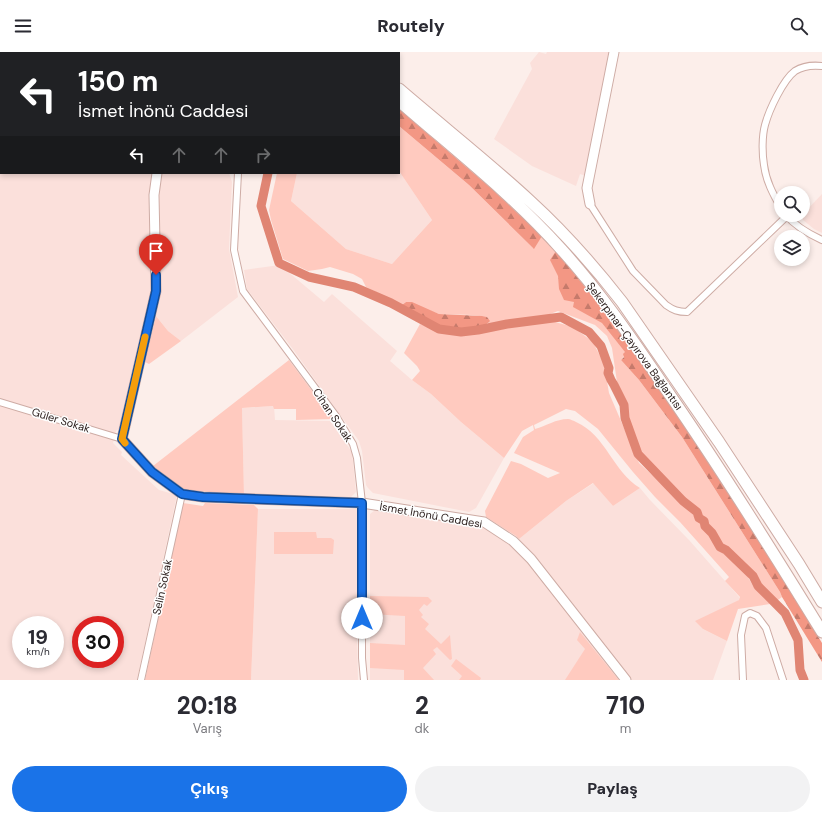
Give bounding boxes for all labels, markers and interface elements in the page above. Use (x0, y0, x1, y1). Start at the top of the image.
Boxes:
text: Routely (377, 14, 445, 38)
icon: menu (12, 15, 34, 37)
icon: search (788, 15, 810, 37)
text: 150 m (78, 63, 158, 100)
icon: left (12, 68, 64, 120)
text: İsmet İnönü Caddesi (78, 99, 248, 123)
icon: left (126, 144, 148, 166)
icon: ahead (168, 144, 190, 166)
icon: ahead (210, 144, 232, 166)
icon: right (252, 144, 274, 166)
map controls (774, 186, 810, 266)
button: search (774, 186, 810, 222)
button: layers (774, 230, 810, 266)
pin (139, 234, 173, 275)
icon: arrive (145, 240, 167, 262)
street label: Şekerpınar-Çayırova Bağlantısı (584, 279, 686, 413)
street label: Cihan Sokak (310, 385, 356, 445)
street label: Güler Sokak (30, 404, 92, 436)
street label: İsmet İnönü Caddesi (379, 499, 483, 531)
street label: Selin Sokak (149, 557, 175, 616)
position arrow (341, 597, 383, 639)
speed limit sign: 30 (72, 616, 124, 668)
text: 19 (28, 624, 48, 650)
text: km/h (26, 645, 50, 658)
text: 20:18 (177, 690, 238, 721)
text: 2 (415, 690, 429, 721)
text: 710 (606, 690, 645, 721)
text: Varış (193, 720, 222, 737)
text: dk (415, 720, 429, 737)
text: m (620, 720, 631, 737)
button: Çıkış (12, 766, 407, 812)
button: Paylaş (415, 766, 810, 812)

